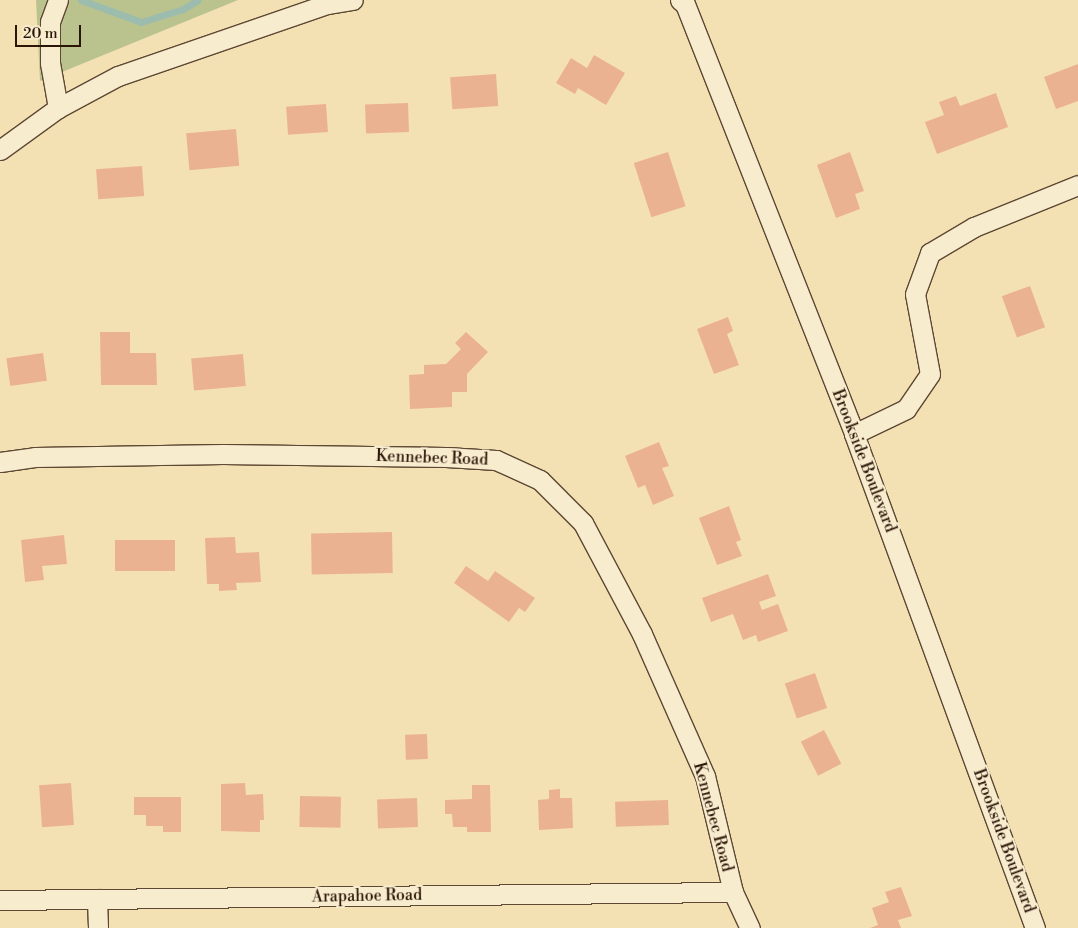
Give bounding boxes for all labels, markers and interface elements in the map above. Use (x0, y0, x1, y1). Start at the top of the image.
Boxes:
scale bar (18, 15, 84, 47)
text: 20 m (23, 24, 58, 43)
street label: Brookside Boulevard (828, 387, 900, 535)
street label: Kennebec Road (375, 446, 489, 470)
street label: Kennebec Road (689, 760, 737, 874)
street label: Brookside Boulevard (969, 766, 1039, 916)
street label: Arapahoe Road (312, 885, 422, 907)

